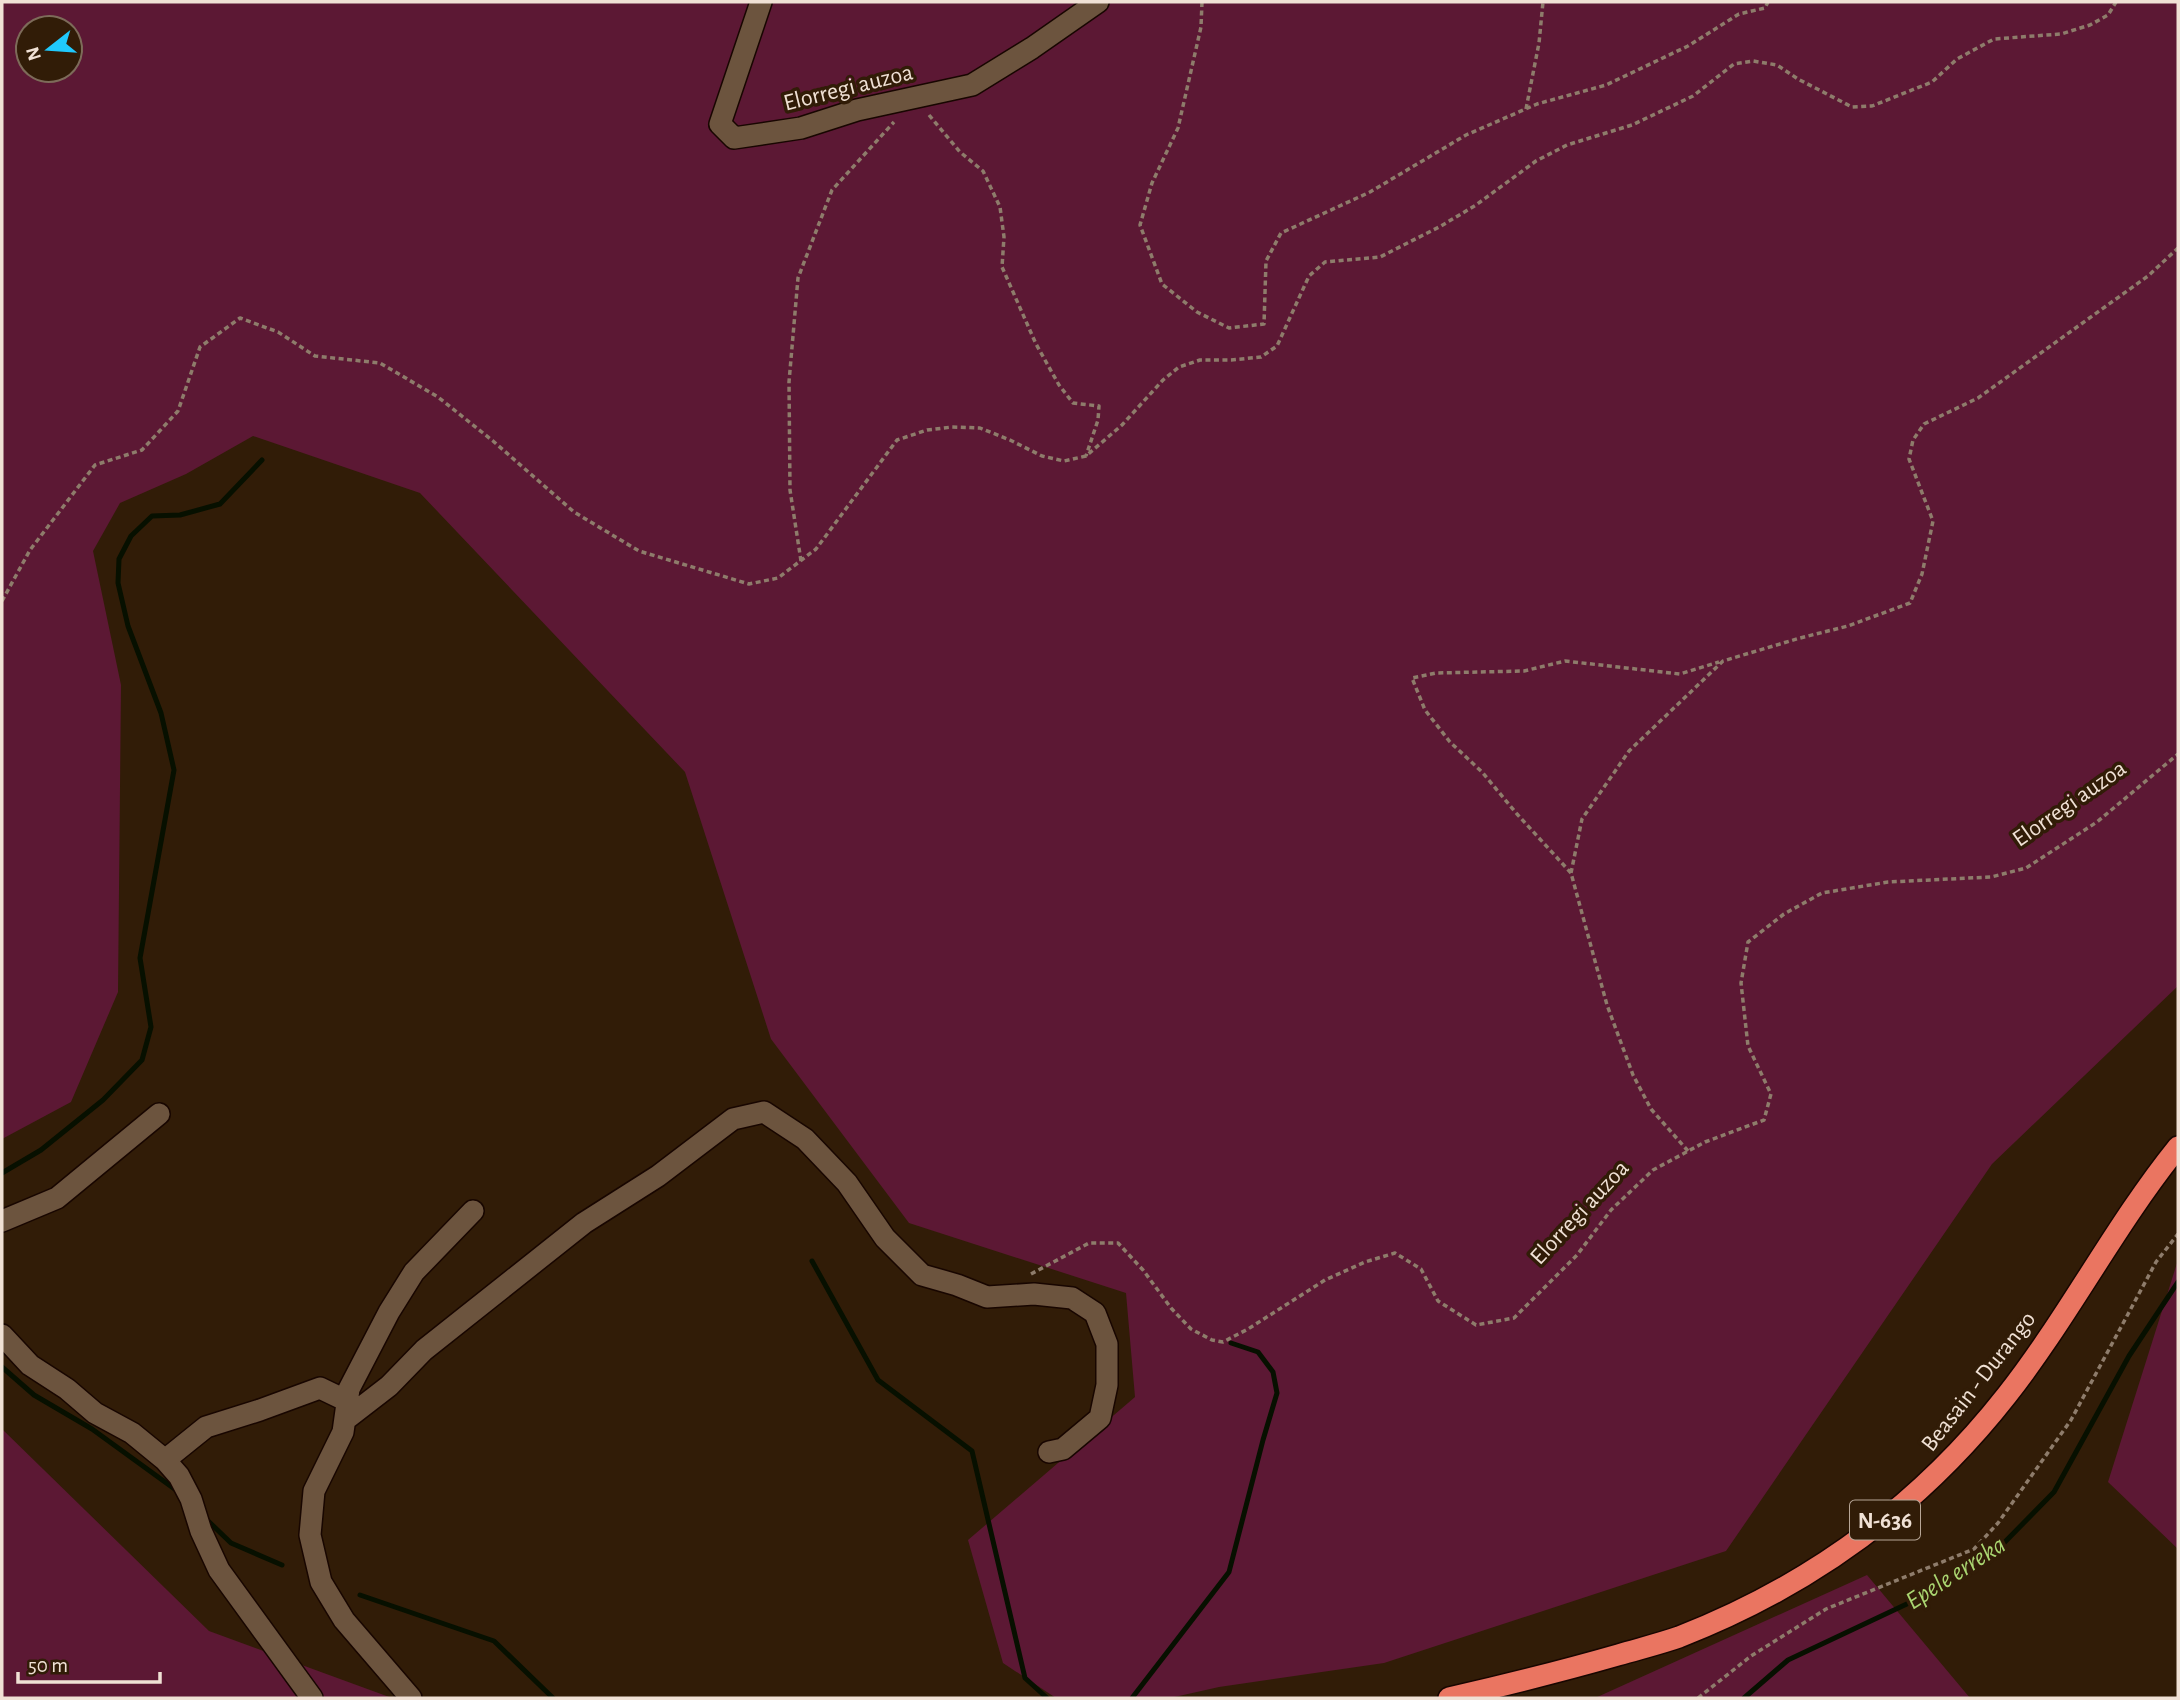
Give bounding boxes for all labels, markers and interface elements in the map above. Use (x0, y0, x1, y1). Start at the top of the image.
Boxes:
north arrow (14, 14, 84, 84)
text: N (23, 44, 45, 63)
street label: Elorregi auzoa (781, 60, 915, 116)
street label: Elorregi auzoa (2008, 756, 2131, 852)
street label: Elorregi auzoa (1526, 1156, 1634, 1269)
street label: Beasain - Durango (1917, 1307, 2041, 1456)
road number: N-636 (1850, 1500, 1920, 1540)
water label: Epele erreka (1901, 1531, 2010, 1615)
scale bar (18, 1640, 159, 1684)
text: 50 m (28, 1655, 68, 1676)

